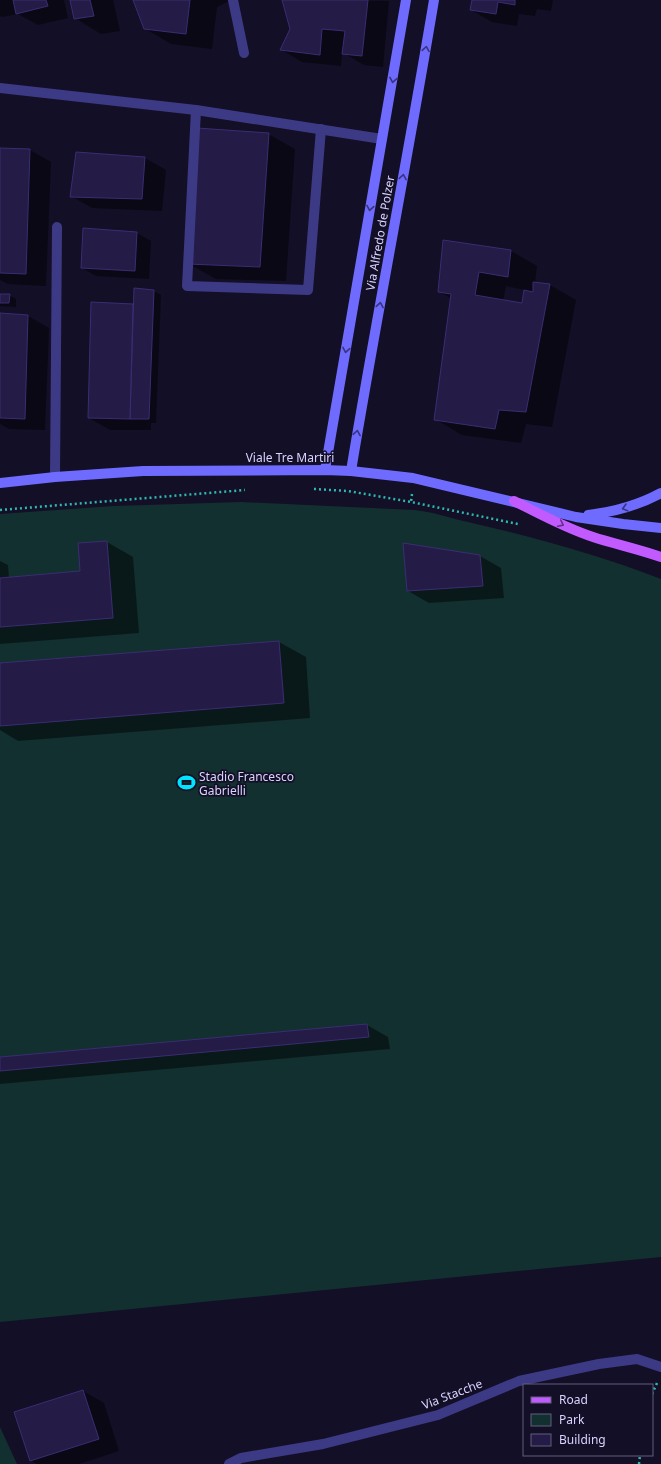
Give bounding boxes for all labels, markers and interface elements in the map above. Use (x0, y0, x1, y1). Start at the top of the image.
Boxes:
one-way arrow (421, 46, 430, 52)
one-way arrow (389, 77, 397, 83)
street label: Via Alfredo de Polzer (362, 174, 398, 292)
one-way arrow (399, 174, 407, 180)
one-way arrow (367, 205, 375, 211)
one-way arrow (375, 301, 384, 308)
one-way arrow (342, 347, 351, 353)
one-way arrow (352, 430, 361, 436)
street label: Viale Tre Martiri (246, 449, 334, 466)
one-way arrow (622, 503, 629, 512)
one-way arrow (557, 519, 565, 527)
place label: Stadio Francesco Gabrielli (199, 768, 294, 799)
sports icon: Stadio Francesco Gabrielli (176, 773, 196, 793)
street label: Via Stacche (419, 1375, 485, 1413)
legend (523, 1384, 653, 1456)
text: Road (559, 1391, 588, 1408)
text: Park (559, 1411, 585, 1428)
text: Building (559, 1431, 606, 1448)

